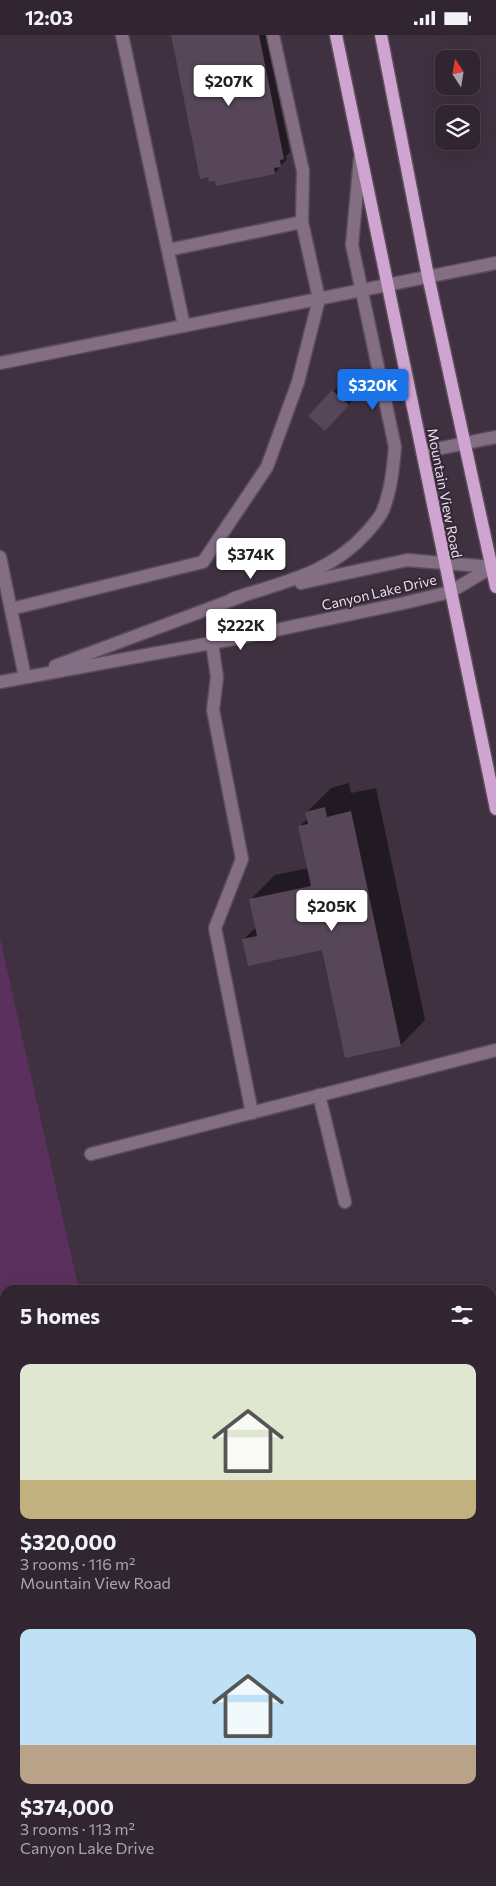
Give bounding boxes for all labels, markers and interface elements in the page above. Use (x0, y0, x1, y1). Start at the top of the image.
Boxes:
text: 12:03 (25, 6, 73, 29)
north arrow (435, 50, 480, 95)
map controls (435, 50, 480, 150)
pin: $207K (194, 65, 264, 107)
text: $207K (205, 71, 253, 90)
button: layers (435, 105, 480, 150)
pin: $320K (338, 369, 408, 411)
text: $320K (348, 375, 398, 394)
street label: Mountain View Road (424, 427, 466, 559)
pin: $374K (216, 537, 286, 580)
text: $374K (227, 544, 275, 563)
street label: Canyon Lake Drive (320, 571, 438, 613)
pin: $222K (206, 609, 276, 651)
text: $222K (217, 615, 265, 634)
pin: $205K (297, 889, 367, 932)
text: $205K (307, 896, 357, 915)
icon: filters (448, 1301, 476, 1329)
text: 5 homes (20, 1303, 100, 1328)
icon: home (203, 1396, 293, 1486)
text: $320,000 (20, 1529, 116, 1554)
text: 3 rooms · 116 m² (20, 1554, 135, 1573)
text: Mountain View Road (20, 1573, 171, 1592)
icon: home (203, 1661, 293, 1751)
text: $374,000 (20, 1794, 114, 1819)
text: 3 rooms · 113 m² (20, 1819, 135, 1838)
text: Canyon Lake Drive (20, 1838, 154, 1857)

